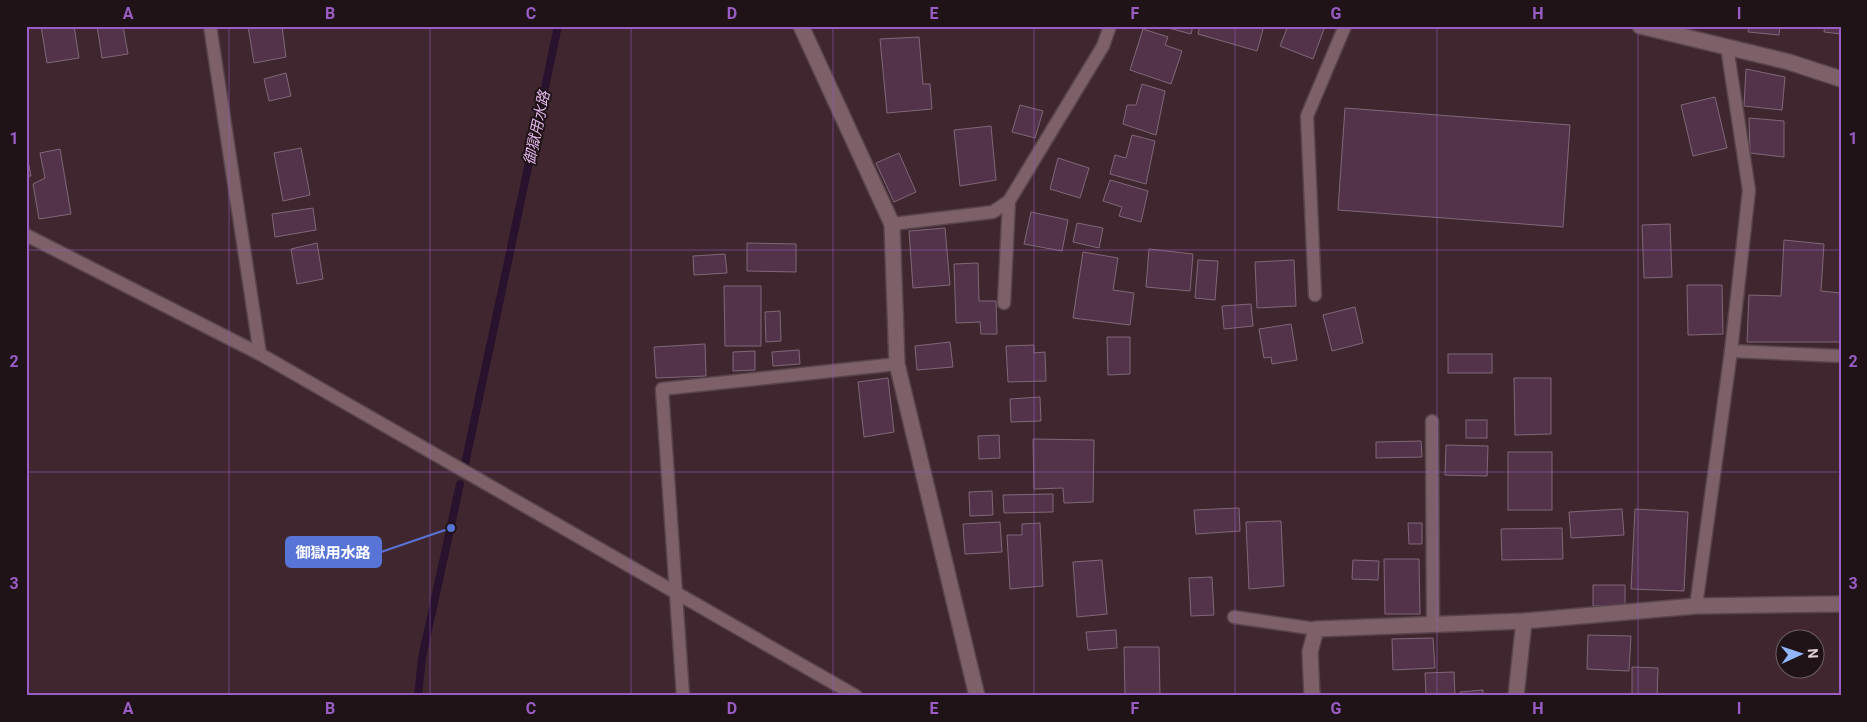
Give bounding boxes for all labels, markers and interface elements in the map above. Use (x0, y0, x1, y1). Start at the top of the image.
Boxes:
text: A (123, 4, 134, 23)
text: B (325, 4, 335, 23)
text: C (526, 4, 536, 23)
text: D (727, 4, 737, 23)
text: E (930, 4, 939, 23)
text: F (1131, 4, 1140, 23)
text: G (1331, 4, 1342, 23)
text: H (1532, 4, 1544, 23)
text: I (1737, 4, 1741, 23)
water label: 御獄用水路 (520, 87, 554, 167)
text: 1 (9, 129, 19, 148)
text: 1 (1848, 129, 1858, 148)
text: 2 (9, 352, 19, 371)
text: 2 (1848, 352, 1858, 371)
callout: 御獄用水路 (286, 537, 381, 567)
text: 御獄用水路 (295, 544, 371, 562)
text: 3 (9, 574, 19, 593)
text: 3 (1848, 574, 1858, 593)
north arrow (1774, 630, 1824, 680)
text: N (1805, 648, 1821, 659)
text: A (123, 699, 134, 718)
text: B (325, 699, 335, 718)
text: C (526, 699, 536, 718)
text: D (727, 699, 737, 718)
text: E (930, 699, 939, 718)
text: F (1131, 699, 1140, 718)
text: G (1331, 699, 1342, 718)
text: H (1532, 699, 1544, 718)
text: I (1737, 699, 1741, 718)

